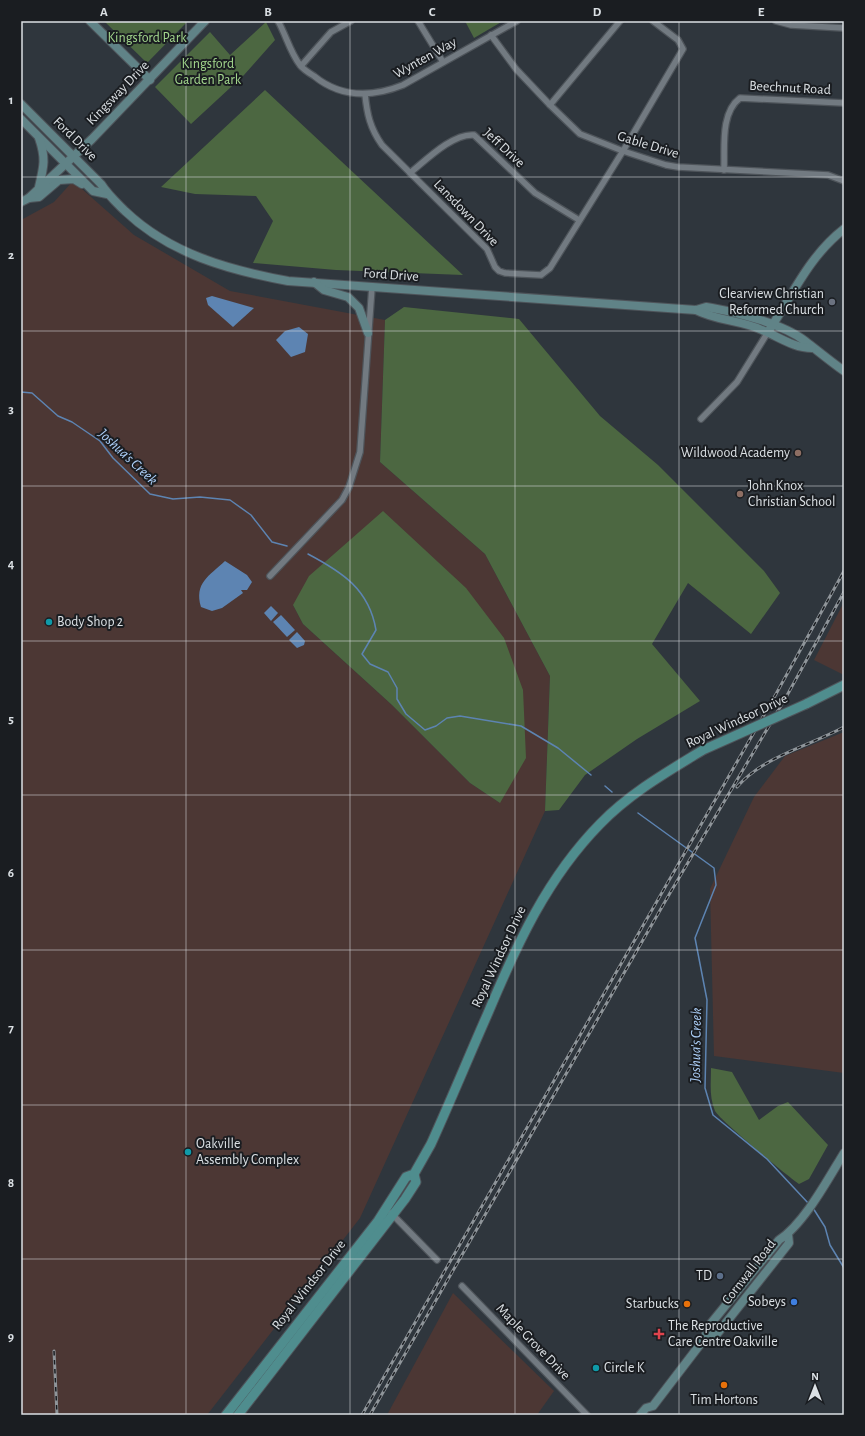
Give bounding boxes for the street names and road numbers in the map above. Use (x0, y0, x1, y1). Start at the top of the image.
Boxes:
street label: Wynten Way (391, 35, 459, 81)
street label: Kingsway Drive (84, 58, 152, 128)
street label: Beechnut Road (749, 79, 831, 97)
street label: Ford Drive (50, 114, 100, 164)
street label: Jeff Drive (481, 126, 527, 170)
street label: Gable Drive (616, 129, 680, 161)
street label: Lansdown Drive (431, 177, 501, 249)
street label: Ford Drive (363, 266, 419, 284)
street label: Royal Windsor Drive (684, 691, 790, 751)
street label: Royal Windsor Drive (469, 904, 529, 1010)
street label: Royal Windsor Drive (270, 1237, 348, 1333)
street label: Cornwall Road (719, 1237, 779, 1307)
street label: Maple Grove Drive (493, 1301, 573, 1383)

